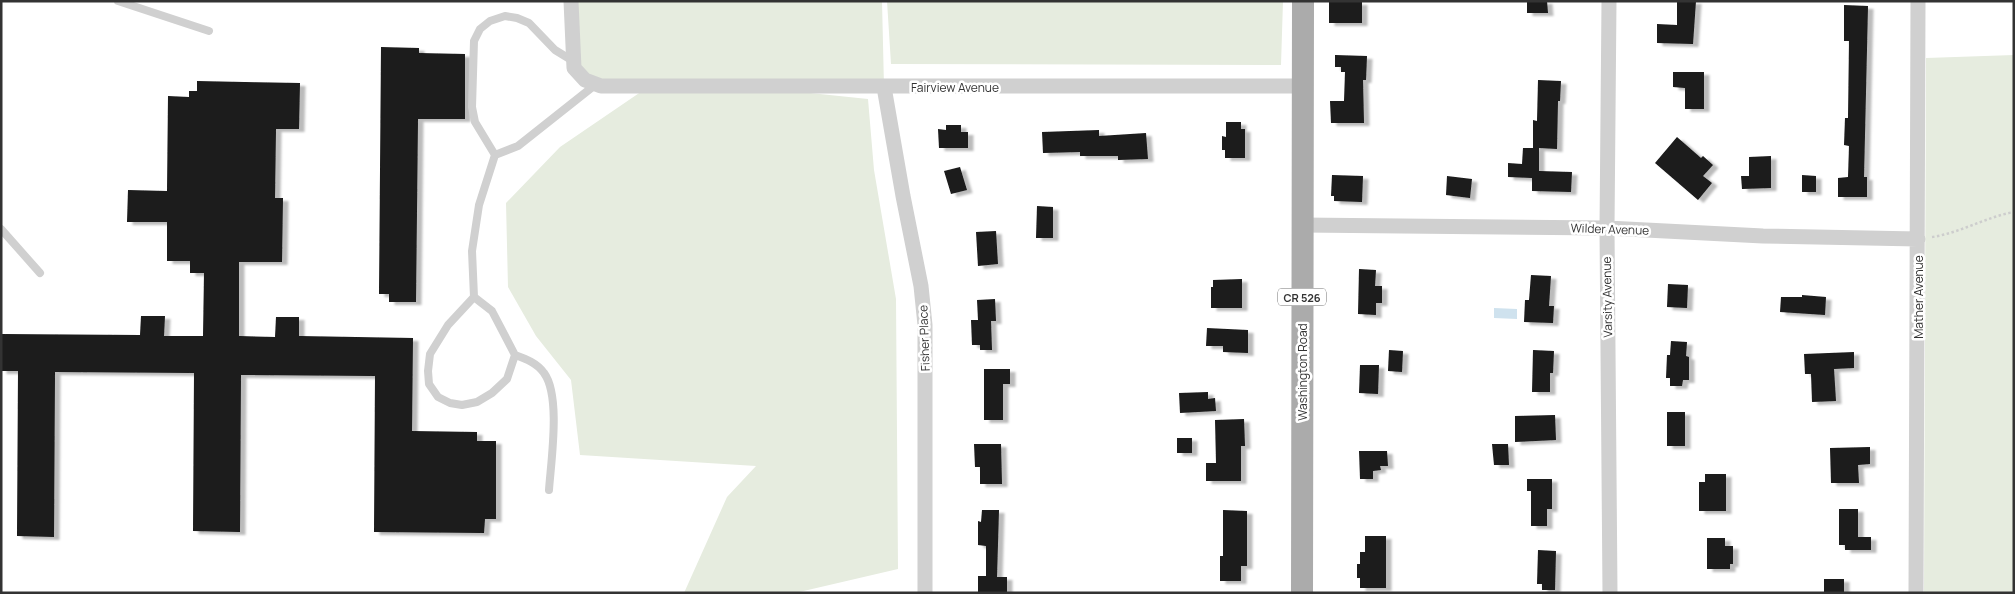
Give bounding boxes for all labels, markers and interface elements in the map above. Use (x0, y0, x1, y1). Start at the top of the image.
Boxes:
street label: Fairview Avenue (911, 79, 999, 96)
street label: Wilder Avenue (1570, 219, 1650, 239)
street label: Mather Avenue (1910, 255, 1927, 339)
street label: Varsity Avenue (1598, 256, 1616, 338)
road number: CR 526 (1278, 288, 1326, 306)
street label: Fisher Place (914, 305, 934, 371)
street label: Washington Road (1294, 323, 1311, 421)

